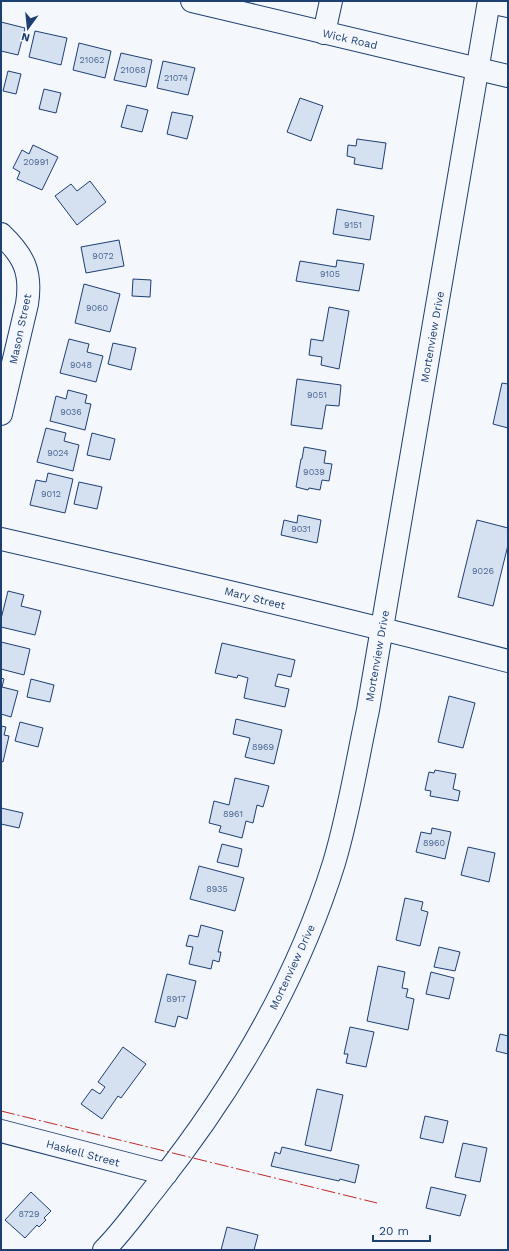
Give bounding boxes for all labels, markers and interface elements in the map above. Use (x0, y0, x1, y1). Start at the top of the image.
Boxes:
north arrow (8, 8, 48, 48)
street label: Wick Road (321, 27, 379, 52)
text: N (20, 30, 31, 45)
house number: 21062 (79, 55, 105, 65)
house number: 21068 (120, 65, 146, 75)
house number: 21074 (164, 73, 189, 83)
house number: 20991 (23, 157, 49, 167)
house number: 9151 (344, 220, 362, 230)
house number: 9072 (92, 251, 114, 261)
house number: 9105 (320, 269, 340, 279)
street label: Mortenview Drive (418, 290, 447, 384)
street label: Mason Street (7, 292, 34, 365)
house number: 9060 (86, 303, 109, 313)
house number: 9048 (70, 360, 92, 370)
house number: 9051 (307, 390, 327, 400)
house number: 9036 (60, 407, 82, 417)
house number: 9024 (47, 448, 69, 458)
house number: 9039 (303, 467, 325, 477)
house number: 9012 (41, 489, 61, 499)
house number: 9031 (291, 524, 311, 534)
house number: 9026 (472, 566, 494, 576)
street label: Mary Street (223, 585, 287, 612)
street label: Mortenview Drive (363, 609, 392, 703)
house number: 8969 (252, 742, 274, 752)
house number: 8961 (223, 809, 243, 819)
house number: 8960 (423, 838, 445, 848)
house number: 8935 (206, 884, 228, 894)
street label: Mortenview Drive (267, 922, 318, 1012)
house number: 8917 (166, 994, 186, 1004)
street label: Haskell Street (45, 1137, 121, 1170)
house number: 8729 (18, 1209, 40, 1219)
scale bar (373, 1217, 430, 1243)
text: 20 m (379, 1224, 409, 1238)

